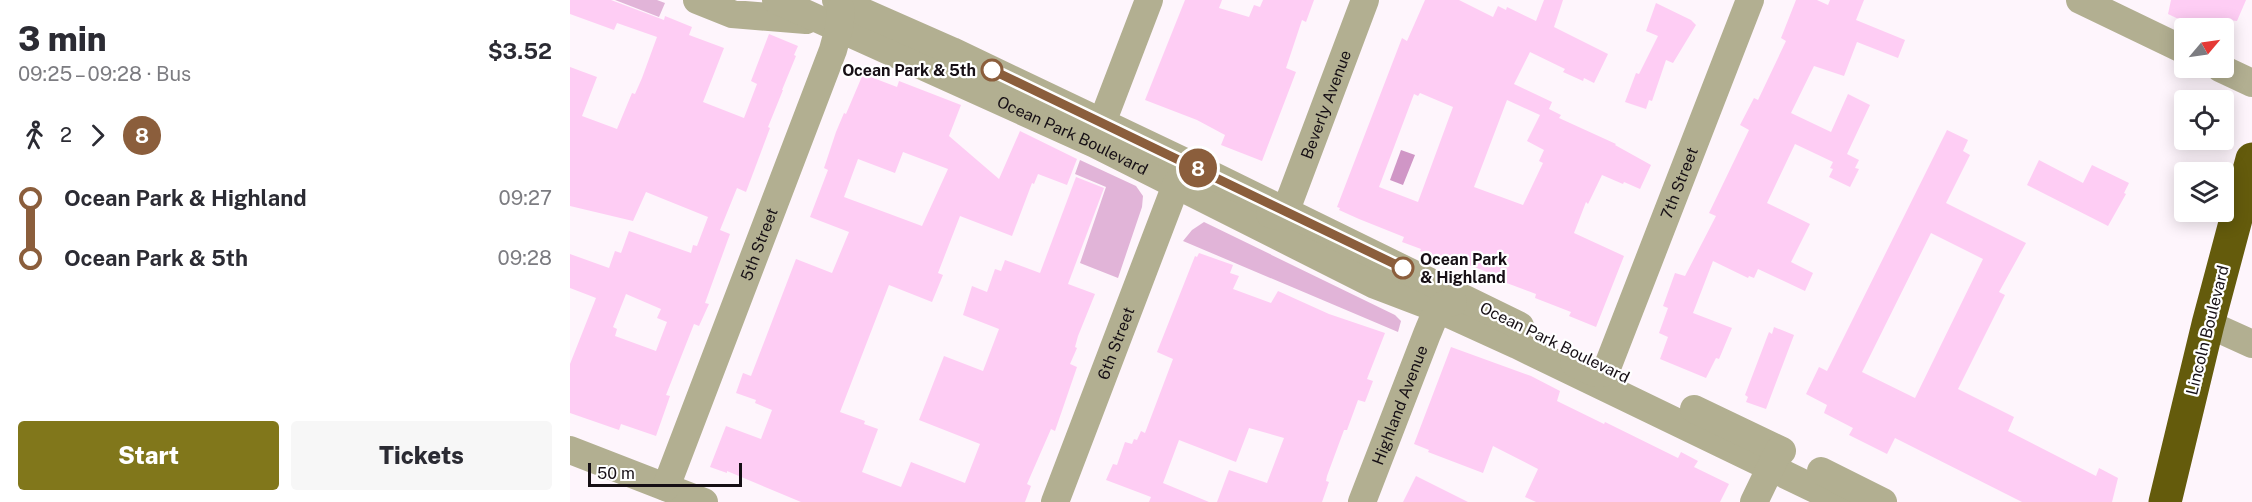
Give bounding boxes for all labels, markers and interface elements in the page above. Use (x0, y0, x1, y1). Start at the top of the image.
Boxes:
north arrow (2174, 18, 2234, 78)
map controls (2174, 18, 2234, 222)
text: 3 min (18, 20, 107, 58)
text: $3.52 (488, 38, 552, 64)
street label: Beverly Avenue (1297, 47, 1355, 162)
marker: Ocean Park & 5th (981, 59, 1003, 81)
place label: Ocean Park & 5th (842, 61, 976, 80)
text: 09:25 – 09:28 · Bus (18, 62, 191, 86)
button: locate (2174, 90, 2234, 150)
street label: Ocean Park Boulevard (994, 92, 1151, 179)
icon: walk (18, 119, 51, 152)
icon: forward (81, 119, 114, 152)
text: 2 (60, 123, 72, 147)
text: 8 (135, 123, 149, 148)
street label: 7th Street (1657, 145, 1702, 222)
line badge: 8 (1178, 148, 1218, 188)
text: 8 (1191, 156, 1205, 181)
button: layers (2174, 162, 2234, 222)
text: Ocean Park & Highland (64, 185, 307, 211)
text: 09:27 (499, 186, 552, 210)
street label: 5th Street (737, 205, 782, 283)
text: Ocean Park & 5th (64, 245, 248, 271)
text: 09:28 (498, 246, 552, 270)
place label: Ocean Park & Highland (1420, 250, 1507, 287)
marker: Ocean Park & Highland (1392, 257, 1414, 279)
street label: Lincoln Boulevard (2182, 263, 2233, 397)
street label: Ocean Park Boulevard (1477, 298, 1633, 387)
street label: 6th Street (1094, 304, 1139, 382)
street label: Highland Avenue (1368, 343, 1432, 468)
button: Start (18, 421, 279, 490)
button: Tickets (291, 421, 552, 490)
scale bar (588, 460, 742, 488)
text: 50 m (597, 464, 635, 483)

